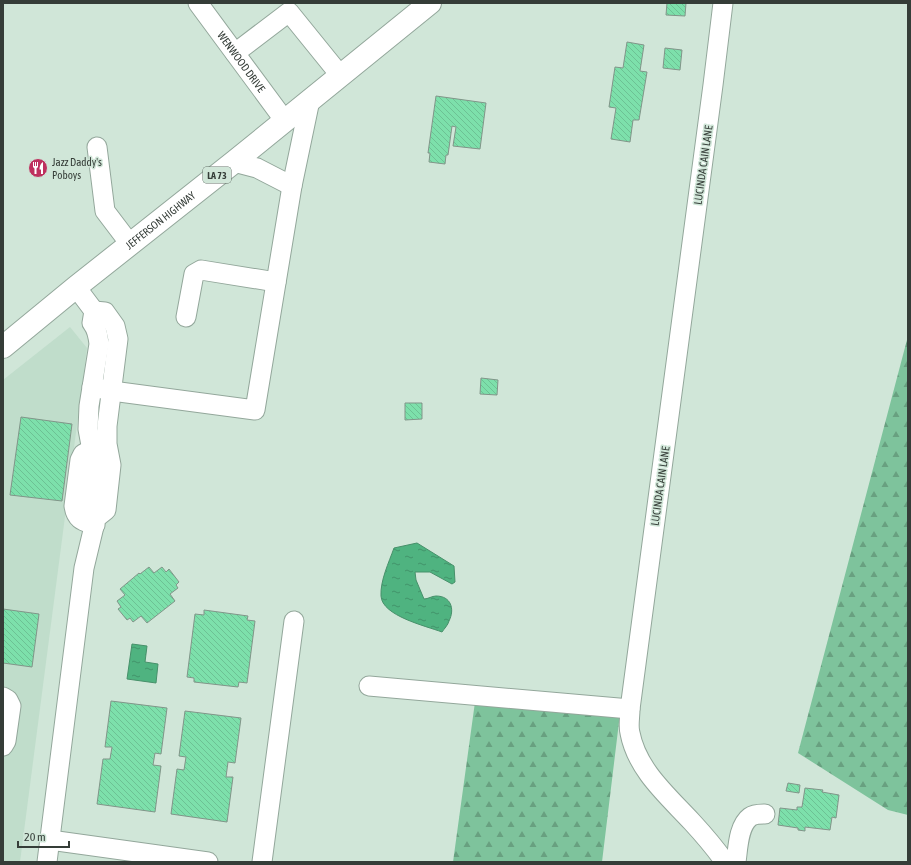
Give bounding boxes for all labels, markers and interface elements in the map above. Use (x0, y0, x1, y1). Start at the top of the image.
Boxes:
street label: WENWOOD DRIVE (215, 29, 268, 95)
street label: LUCINDA CAIN LANE (691, 124, 715, 205)
place label: Jazz Daddy's Poboys (52, 156, 102, 181)
restaurant icon: Jazz Daddy's Poboys (27, 157, 49, 179)
road number: LA 73 (203, 167, 231, 183)
street label: JEFFERSON HIGHWAY (123, 189, 198, 251)
street label: LUCINDA CAIN LANE (648, 445, 672, 526)
scale bar (18, 823, 69, 849)
text: 20 m (24, 830, 46, 844)

